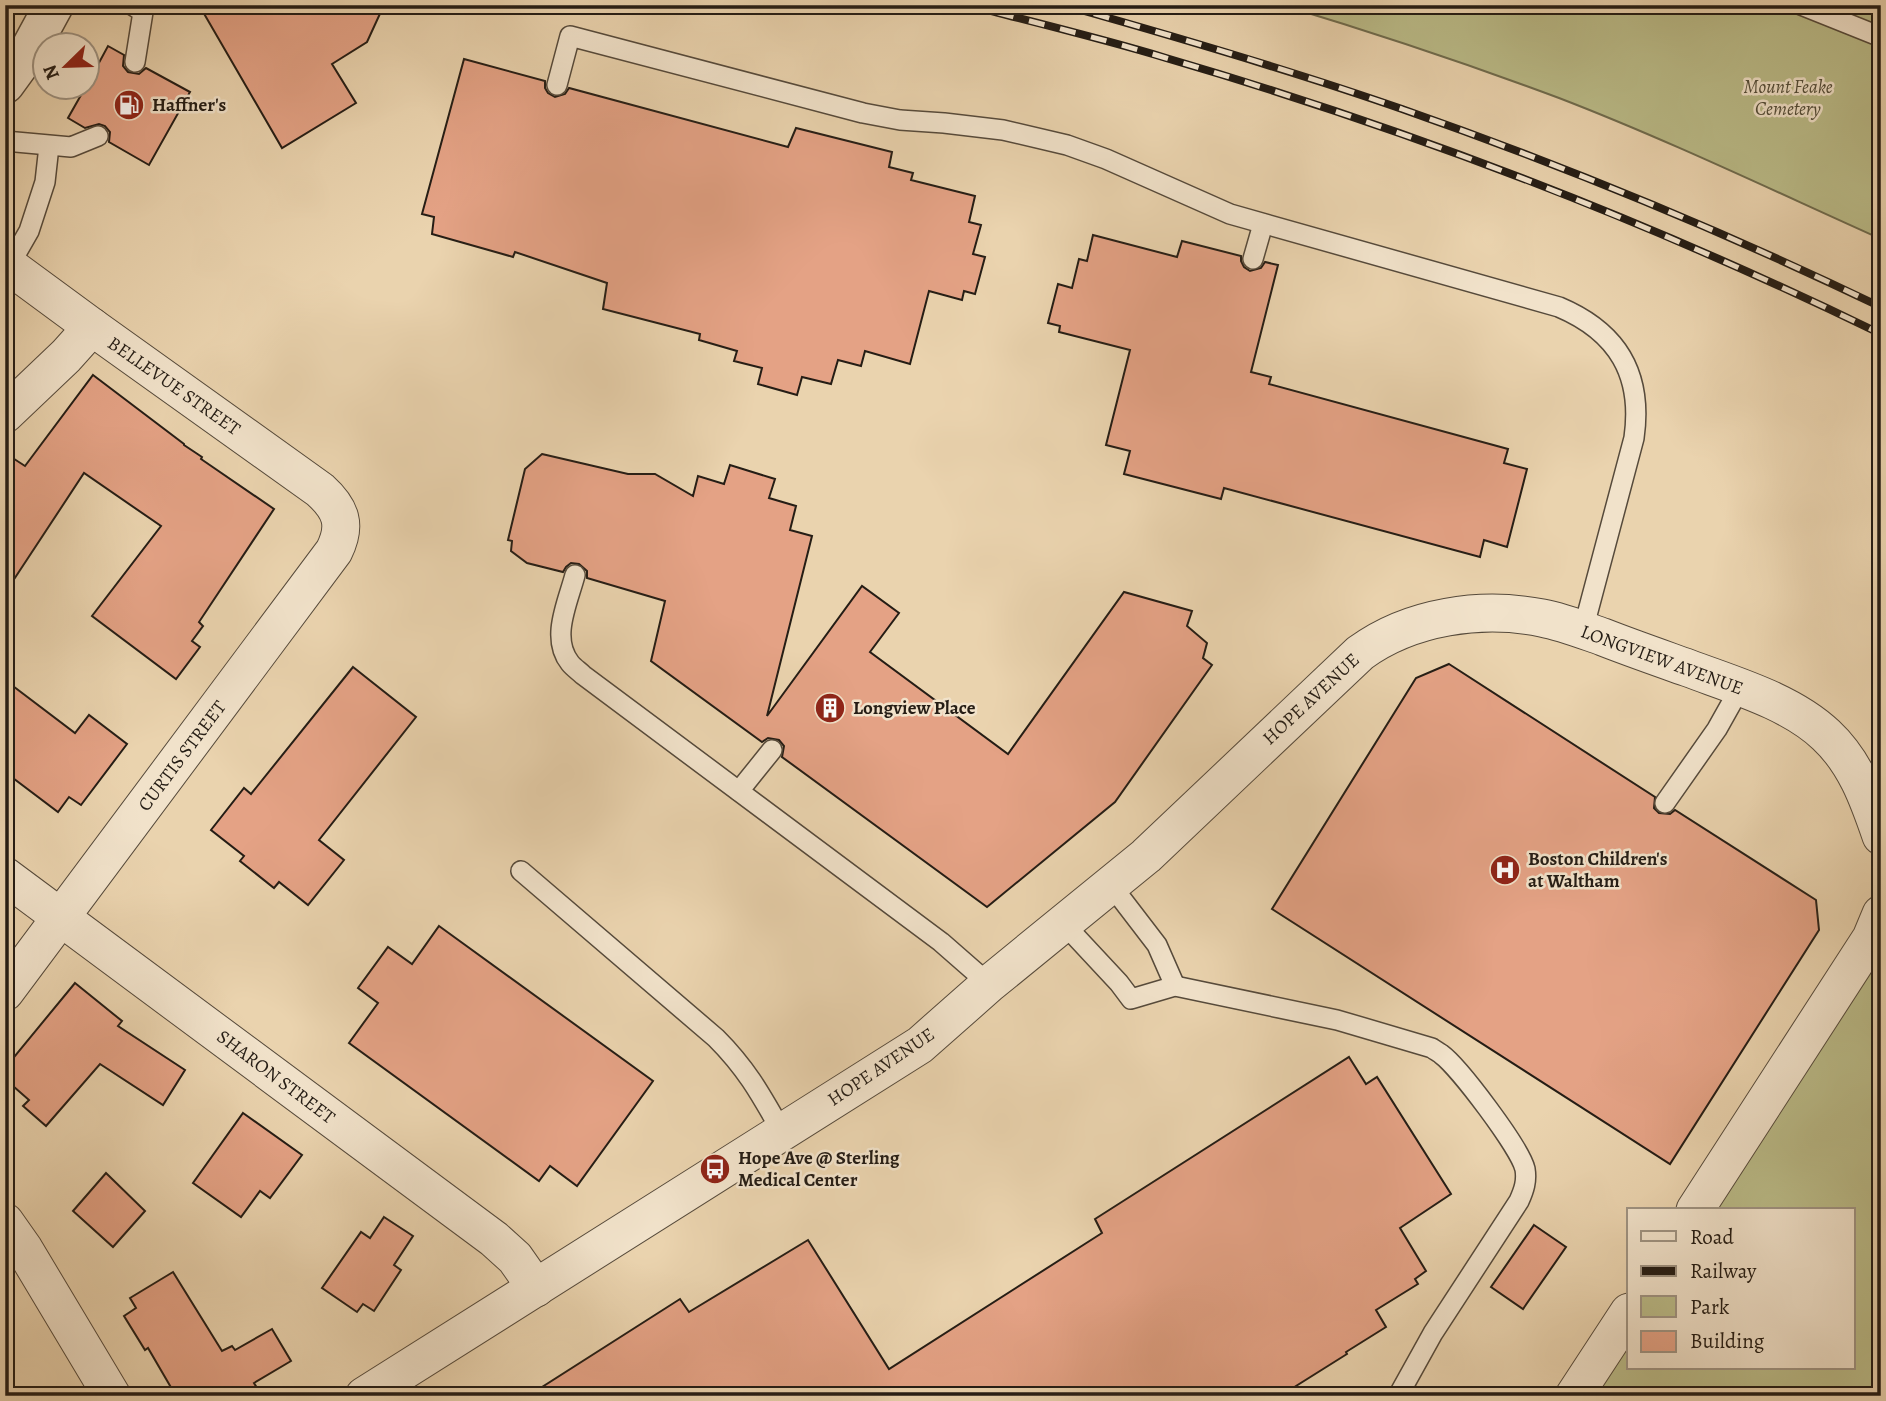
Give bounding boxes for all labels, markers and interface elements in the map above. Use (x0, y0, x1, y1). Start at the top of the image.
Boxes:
north arrow (32, 32, 102, 102)
text: N (37, 61, 66, 84)
park label: Mount Feake Cemetery (1743, 74, 1833, 122)
fuel station icon: Haffner's (112, 88, 146, 122)
place label: Haffner's (152, 92, 227, 118)
street label: BELLEVUE STREET (102, 330, 246, 442)
street label: LONGVIEW AVENUE (1577, 619, 1747, 701)
street label: HOPE AVENUE (1257, 647, 1365, 751)
building icon: Longview Place (813, 691, 847, 725)
street label: CURTIS STREET (132, 695, 233, 817)
place label: Longview Place (853, 695, 976, 721)
place label: Boston Children's at Waltham (1528, 846, 1668, 894)
hospital icon: Boston Children's at Waltham (1488, 853, 1522, 887)
street label: HOPE AVENUE (822, 1022, 940, 1112)
street label: SHARON STREET (211, 1024, 341, 1131)
place label: Hope Ave @ Sterling Medical Center (738, 1145, 900, 1193)
bus stop icon: Hope Ave @ Sterling Medical Center (698, 1152, 732, 1186)
legend (1627, 1208, 1854, 1370)
text: Road (1690, 1223, 1734, 1251)
text: Railway (1690, 1257, 1757, 1285)
text: Park (1690, 1293, 1730, 1321)
text: Building (1690, 1327, 1765, 1355)

